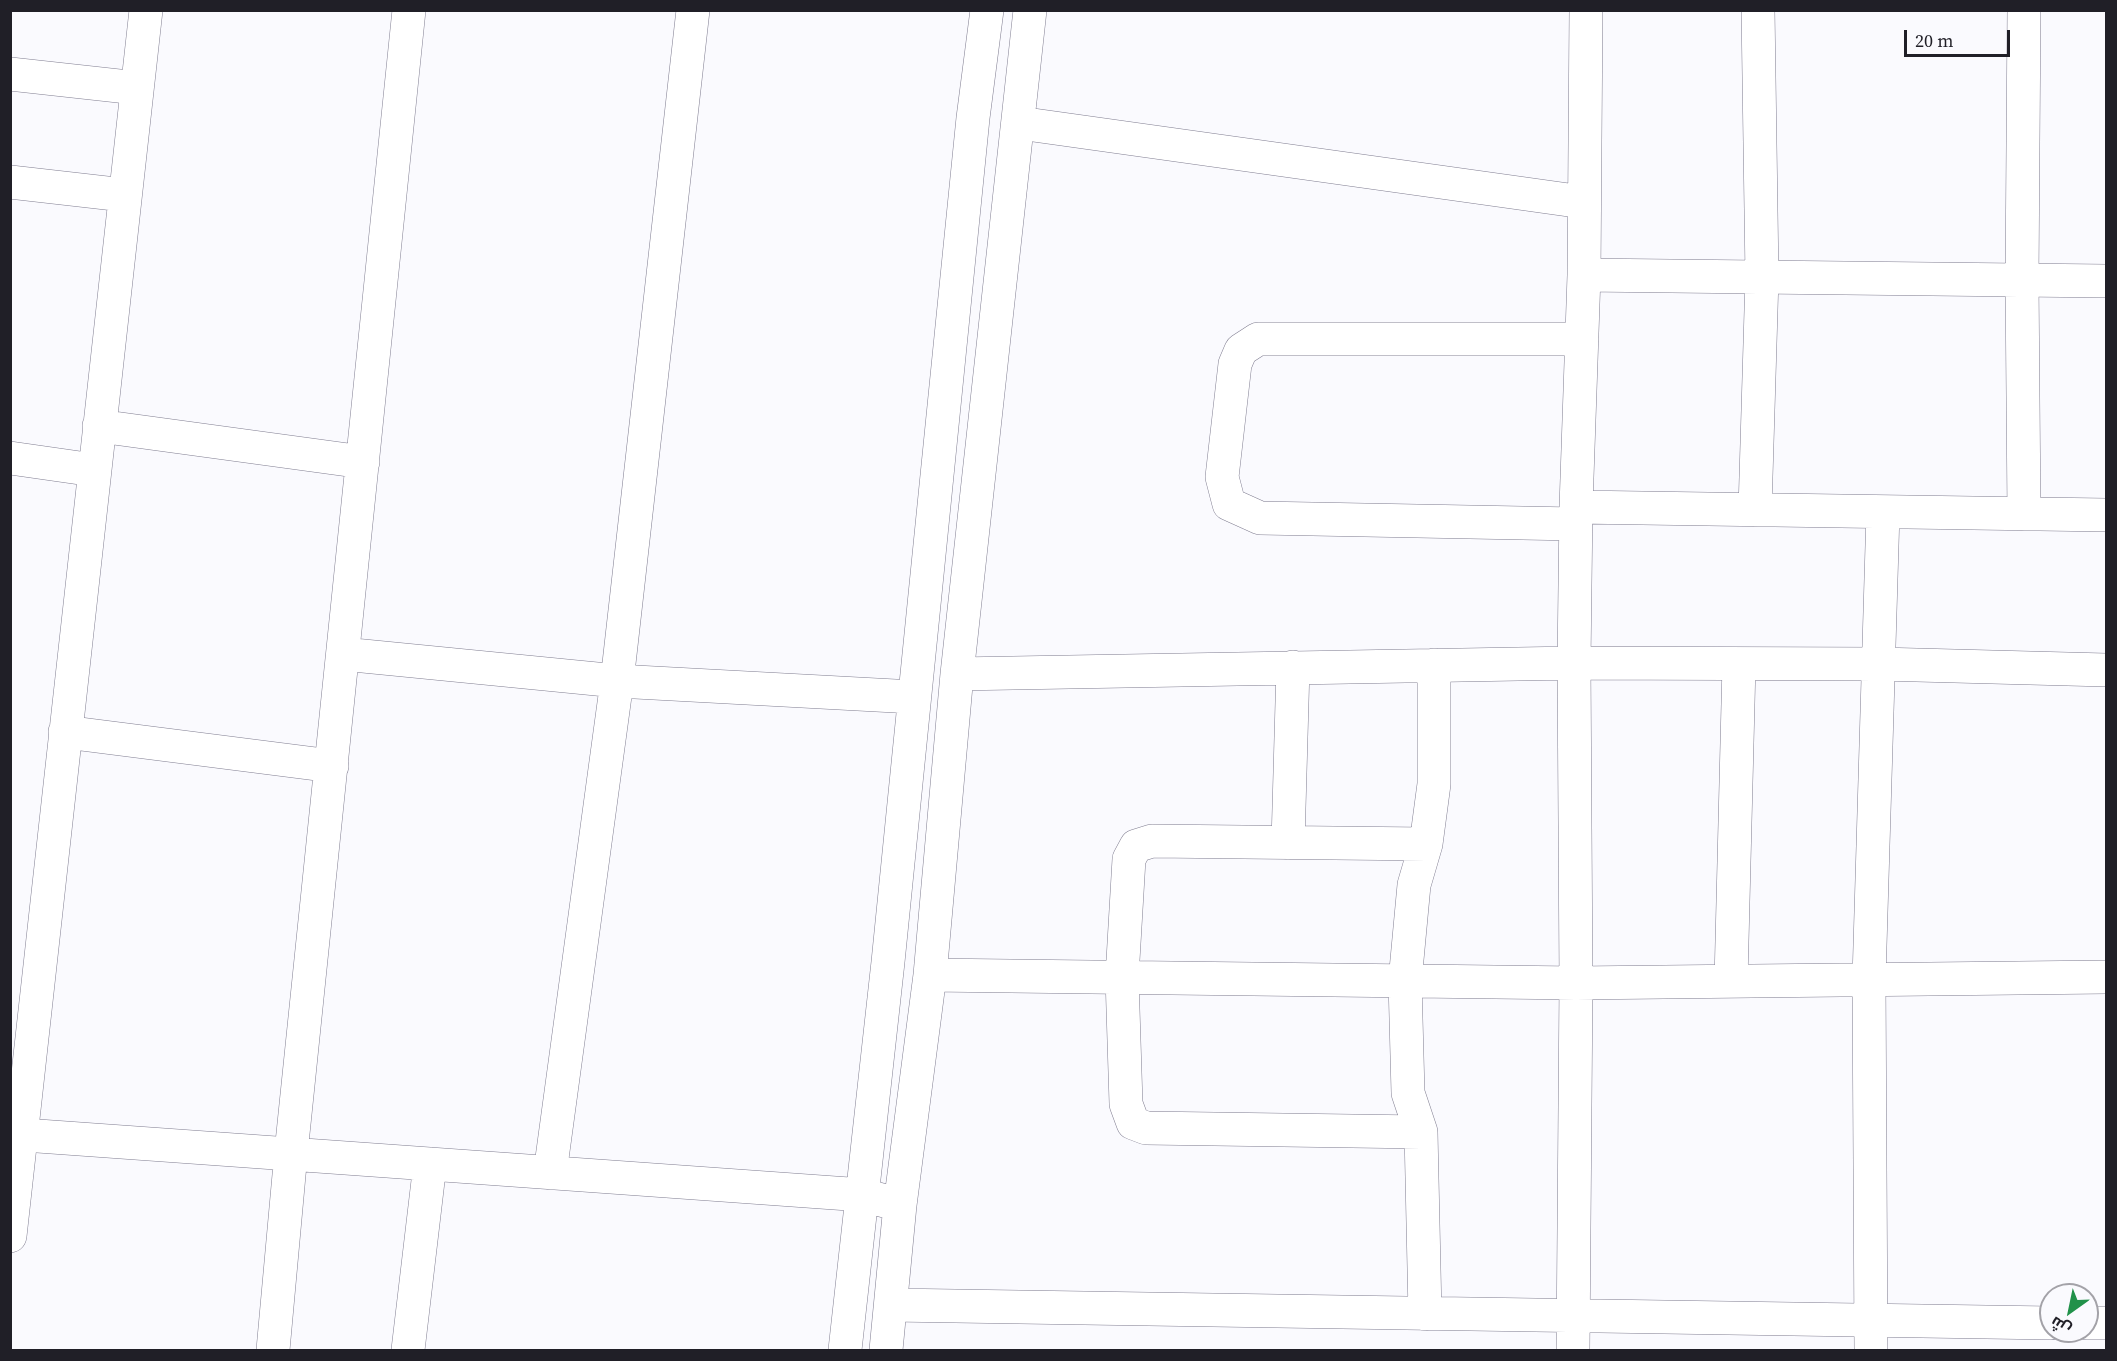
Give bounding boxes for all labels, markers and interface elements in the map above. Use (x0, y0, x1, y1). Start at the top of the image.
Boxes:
scale bar (1907, 18, 2014, 56)
text: 20 m (1915, 28, 1953, 53)
north arrow (2039, 1283, 2099, 1343)
text: ش (2046, 1312, 2075, 1341)

